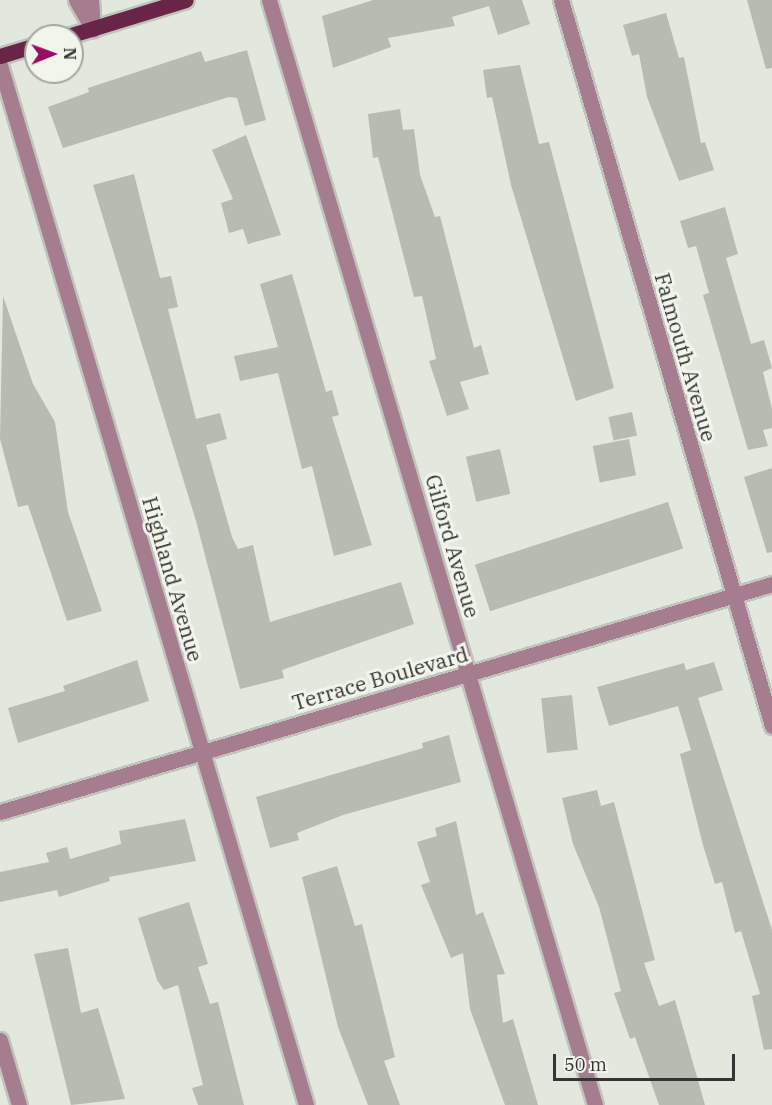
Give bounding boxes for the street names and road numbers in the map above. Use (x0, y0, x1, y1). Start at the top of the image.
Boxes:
street label: Falmouth Avenue (650, 270, 722, 444)
street label: Gilford Avenue (421, 472, 485, 620)
street label: Highland Avenue (137, 494, 209, 664)
street label: Terrace Boulevard (289, 641, 471, 715)

